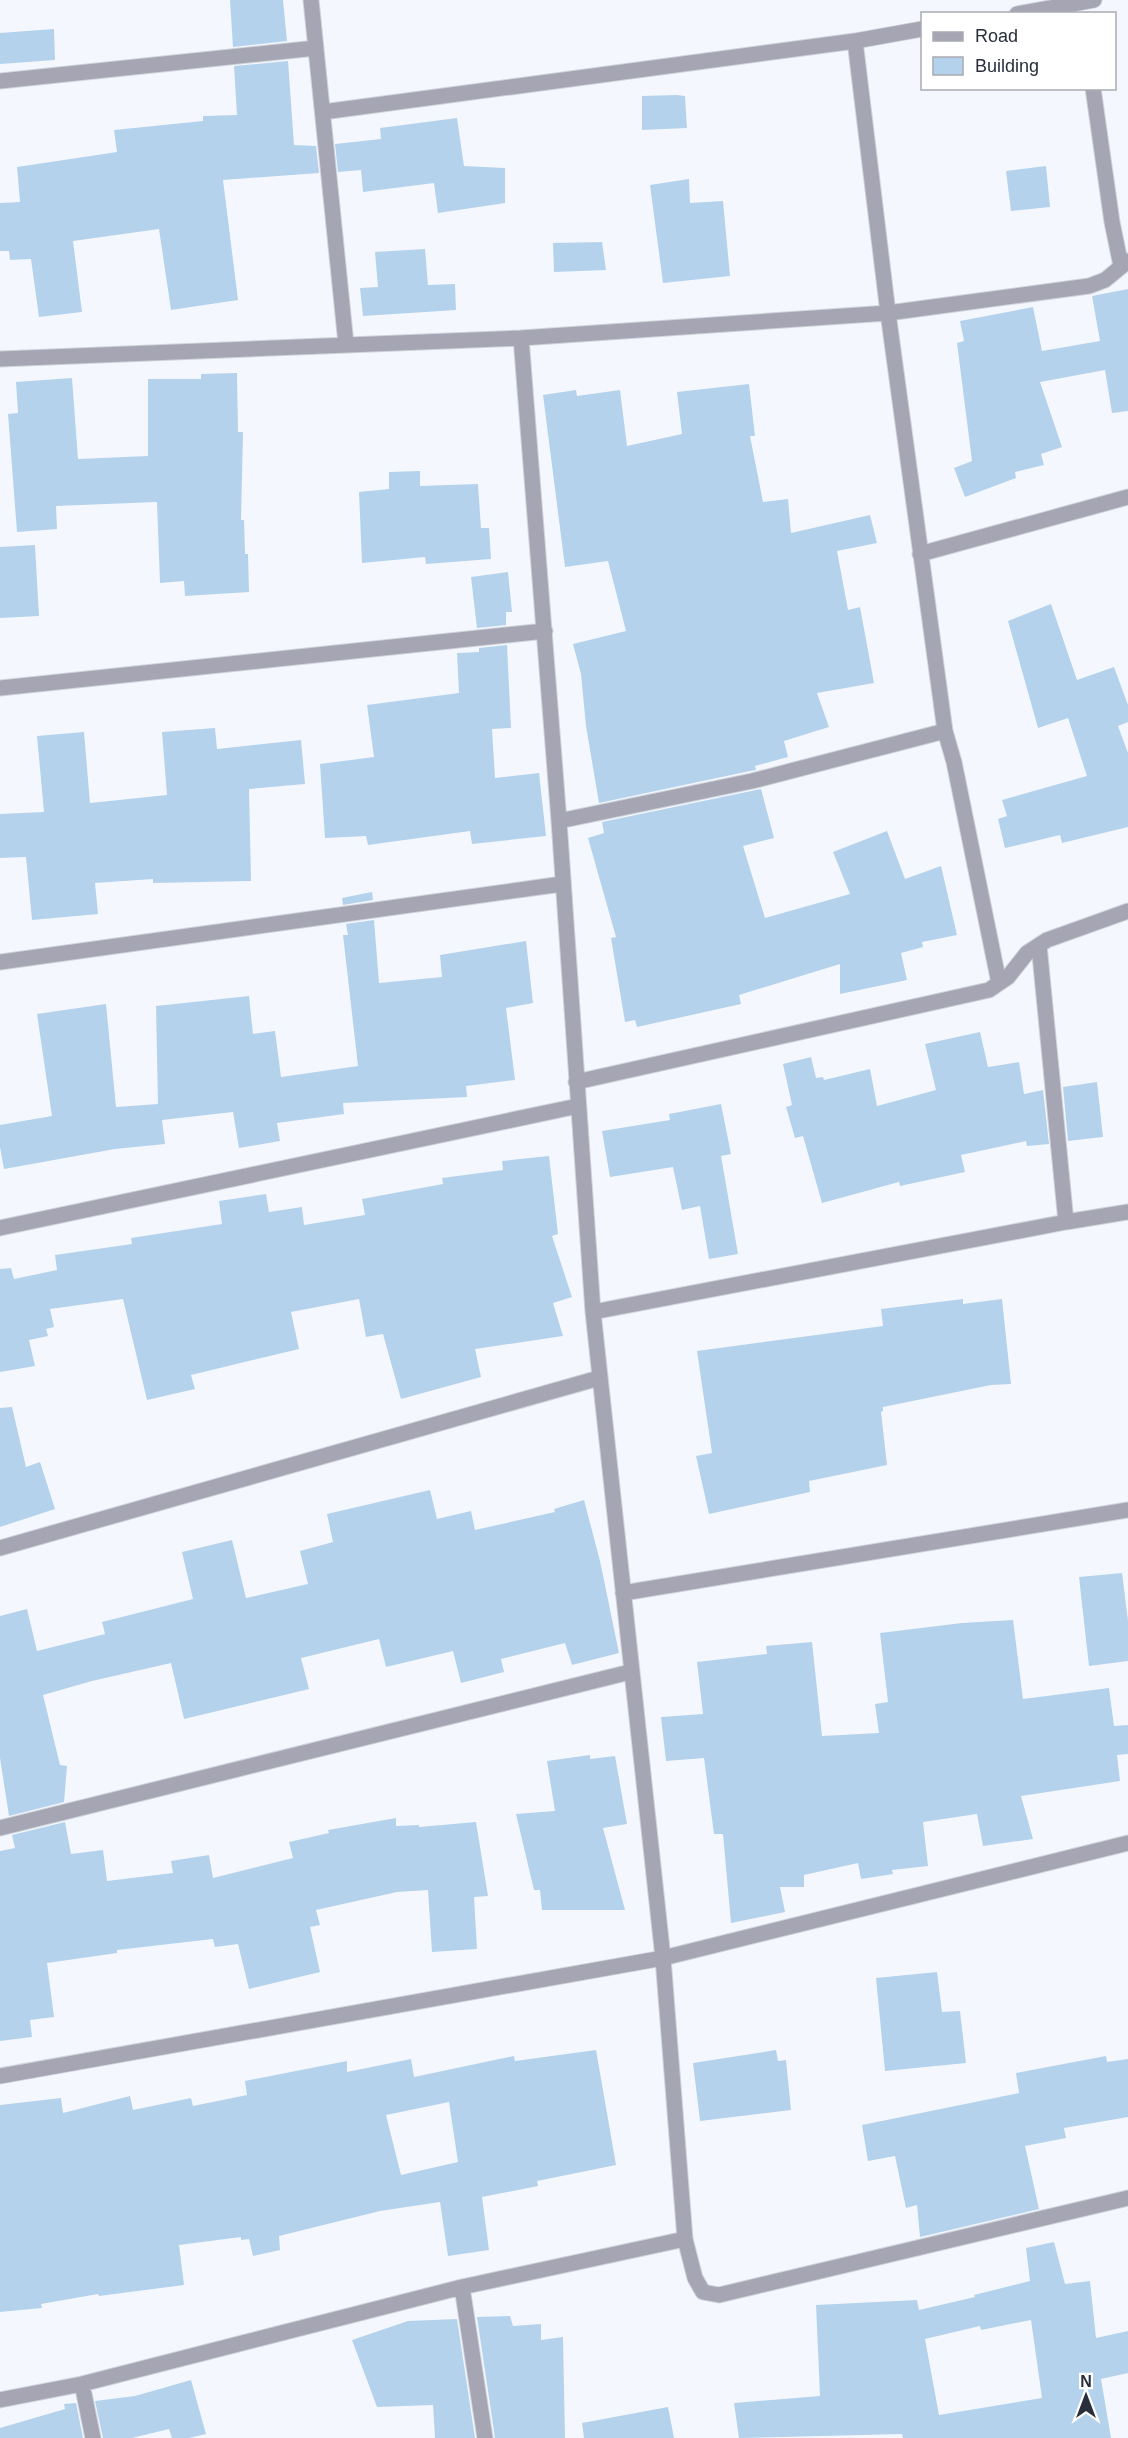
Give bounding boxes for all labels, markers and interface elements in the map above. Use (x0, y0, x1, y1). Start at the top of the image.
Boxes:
legend (921, 12, 1116, 90)
text: Road (975, 26, 1018, 46)
text: Building (975, 56, 1039, 76)
north arrow (1056, 2366, 1116, 2426)
text: N (1080, 2373, 1092, 2390)

